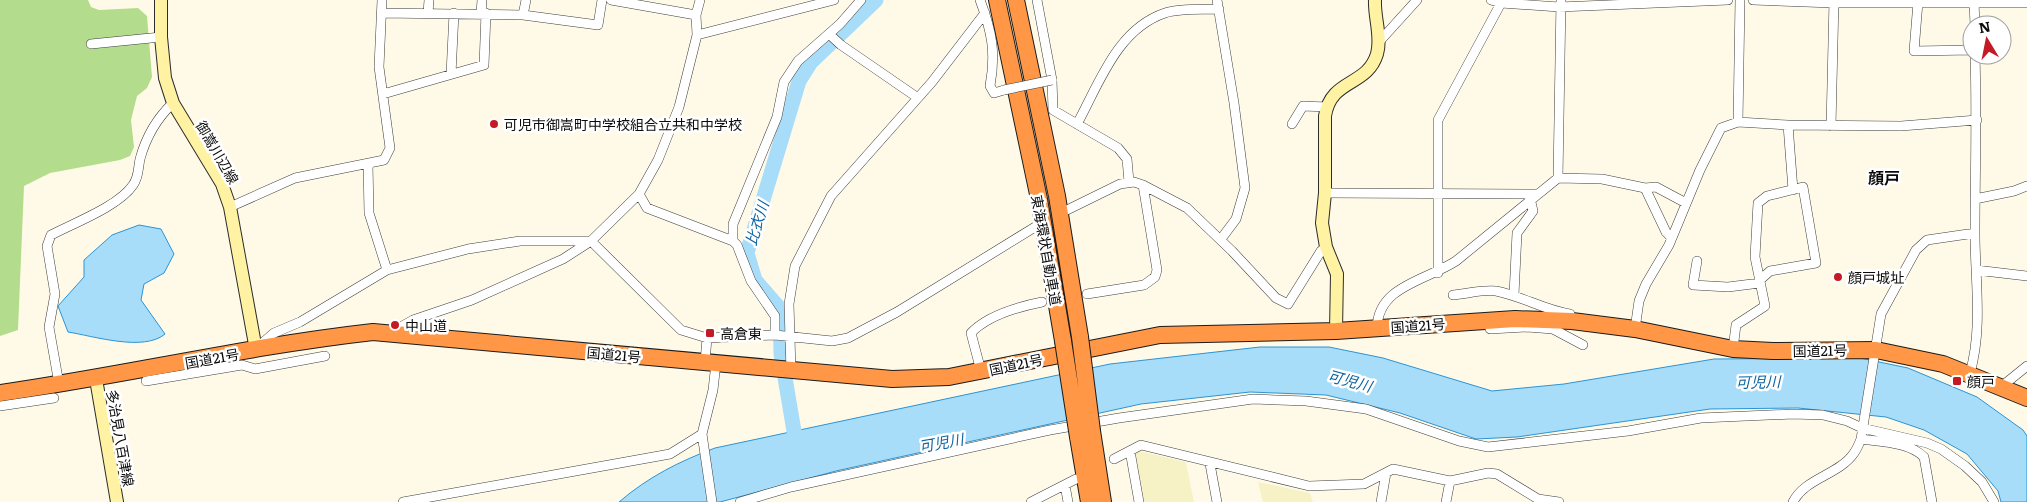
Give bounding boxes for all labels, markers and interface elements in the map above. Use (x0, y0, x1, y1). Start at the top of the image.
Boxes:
north arrow (1962, 15, 2012, 65)
text: N (1977, 15, 1992, 37)
place label: 可児市御嵩町中学校組合立共和中学校 (504, 114, 742, 134)
street label: 御嵩川辺線 (192, 117, 244, 187)
marker: 可児市御嵩町中学校組合立共和中学校 (488, 118, 500, 130)
district label: 顔戸 (1868, 165, 1900, 189)
street label: 東海環状自動車道 (1027, 193, 1067, 307)
water label: 比衣川 (738, 196, 774, 248)
place label: 顔戸城址 (1848, 267, 1904, 287)
marker: 顔戸城址 (1832, 271, 1844, 283)
street label: 国道21号 (1390, 313, 1446, 337)
place label: 中山道 (405, 315, 447, 335)
marker: 中山道 (389, 319, 401, 331)
place label: 高倉東 (720, 323, 762, 343)
marker: 高倉東 (704, 327, 716, 339)
street label: 国道21号 (1792, 340, 1848, 360)
street label: 国道21号 (586, 342, 642, 366)
street label: 国道21号 (183, 343, 241, 373)
street label: 国道21号 (987, 349, 1045, 379)
water label: 可児川 (1325, 363, 1377, 397)
water label: 可児川 (1735, 369, 1783, 393)
place label: 顔戸 (1967, 371, 1995, 391)
marker: 顔戸 (1951, 375, 1963, 387)
street label: 多治見八百津線 (103, 388, 139, 488)
water label: 可児川 (917, 426, 967, 457)

